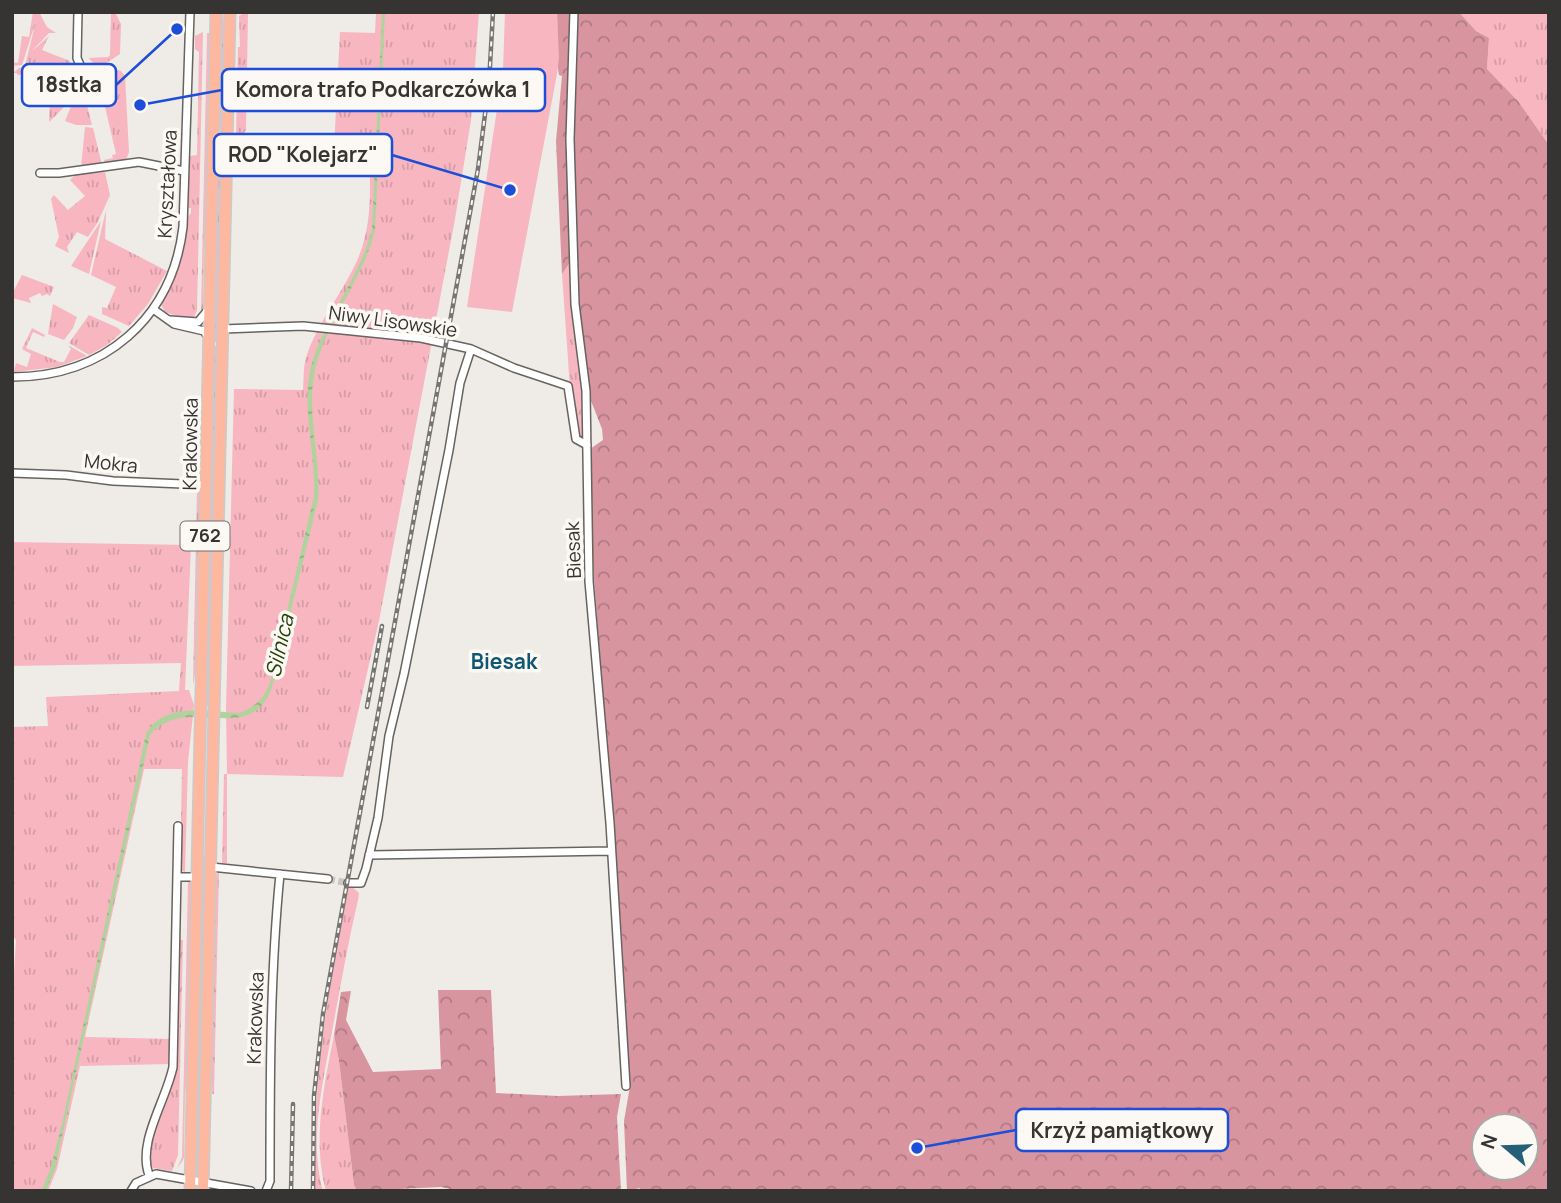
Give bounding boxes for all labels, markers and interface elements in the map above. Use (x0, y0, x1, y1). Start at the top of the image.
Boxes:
callout: 18stka (22, 64, 116, 106)
callout: Komora trafo Podkarczówka 1 (222, 69, 545, 111)
text: 18stka (36, 70, 102, 98)
text: Komora trafo Podkarczówka 1 (235, 75, 531, 103)
street label: Kryształowa (151, 129, 183, 239)
callout: ROD "Kolejarz" (214, 134, 392, 176)
text: ROD "Kolejarz" (228, 140, 378, 168)
street label: Niwy Lisowskie (327, 299, 459, 343)
street label: Krakowska (176, 397, 204, 491)
street label: Mokra (83, 447, 139, 479)
street label: Biesak (559, 520, 587, 579)
road number: 762 (180, 522, 230, 550)
water label: Silnica (258, 610, 300, 680)
district label: Biesak (471, 647, 538, 675)
street label: Krakowska (240, 971, 270, 1065)
callout: Krzyż pamiątkowy (1016, 1109, 1228, 1151)
north arrow (1470, 1112, 1540, 1182)
text: Krzyż pamiątkowy (1030, 1116, 1214, 1144)
text: N (1474, 1131, 1503, 1152)

